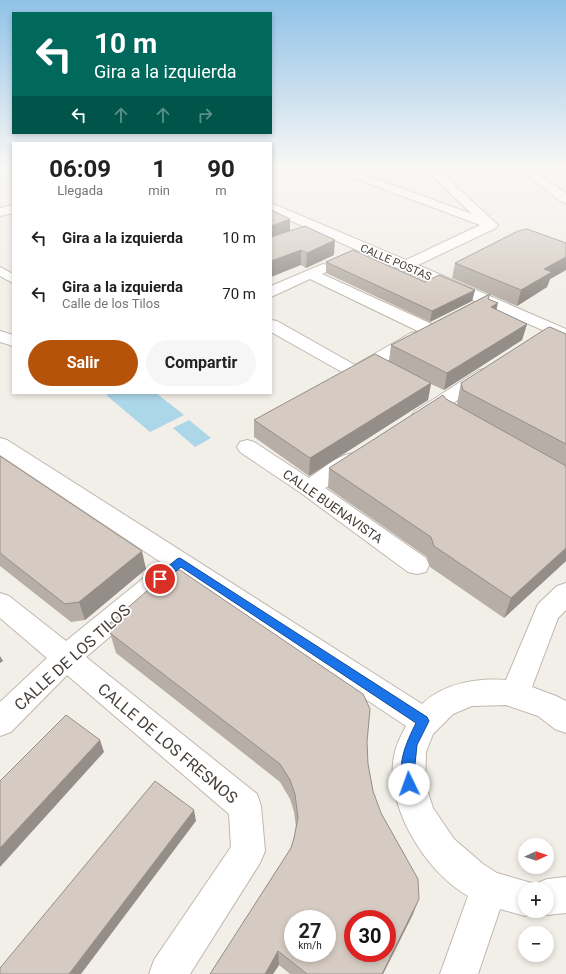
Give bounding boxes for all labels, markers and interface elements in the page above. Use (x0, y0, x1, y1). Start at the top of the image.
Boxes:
text: 10 m (94, 27, 157, 60)
icon: left (28, 28, 80, 80)
text: Gira a la izquierda (94, 61, 237, 82)
icon: left (68, 104, 90, 126)
icon: ahead (110, 104, 132, 126)
icon: ahead (152, 104, 174, 126)
icon: right (194, 104, 216, 126)
text: 06:09 (49, 155, 111, 183)
text: 1 (152, 155, 166, 183)
text: 90 (207, 155, 235, 183)
text: Llegada (57, 183, 103, 198)
text: min (148, 183, 170, 198)
text: m (215, 183, 227, 198)
icon: left (28, 227, 50, 249)
text: Gira a la izquierda (62, 229, 183, 247)
text: 10 m (222, 229, 256, 247)
street label: CALLE POSTAS (358, 242, 434, 283)
text: Gira a la izquierda (62, 278, 183, 296)
icon: left (28, 283, 50, 305)
text: 70 m (222, 285, 256, 303)
text: Calle de los Tilos (62, 296, 160, 311)
button: Salir (28, 340, 138, 386)
button: Compartir (146, 340, 256, 386)
street label: CALLE BUENAVISTA (280, 466, 386, 547)
pin (143, 562, 177, 596)
icon: arrive (149, 568, 171, 590)
street label: CALLE DE LOS TILOS (10, 600, 134, 714)
street label: CALLE DE LOS FRESNOS (94, 679, 241, 807)
position arrow (388, 763, 430, 805)
north arrow (518, 838, 554, 874)
map controls (518, 838, 554, 962)
button: + (518, 882, 554, 918)
speed limit sign: 30 (344, 910, 396, 962)
text: 27 (299, 919, 321, 943)
button: − (518, 926, 554, 962)
text: km/h (298, 940, 322, 951)

